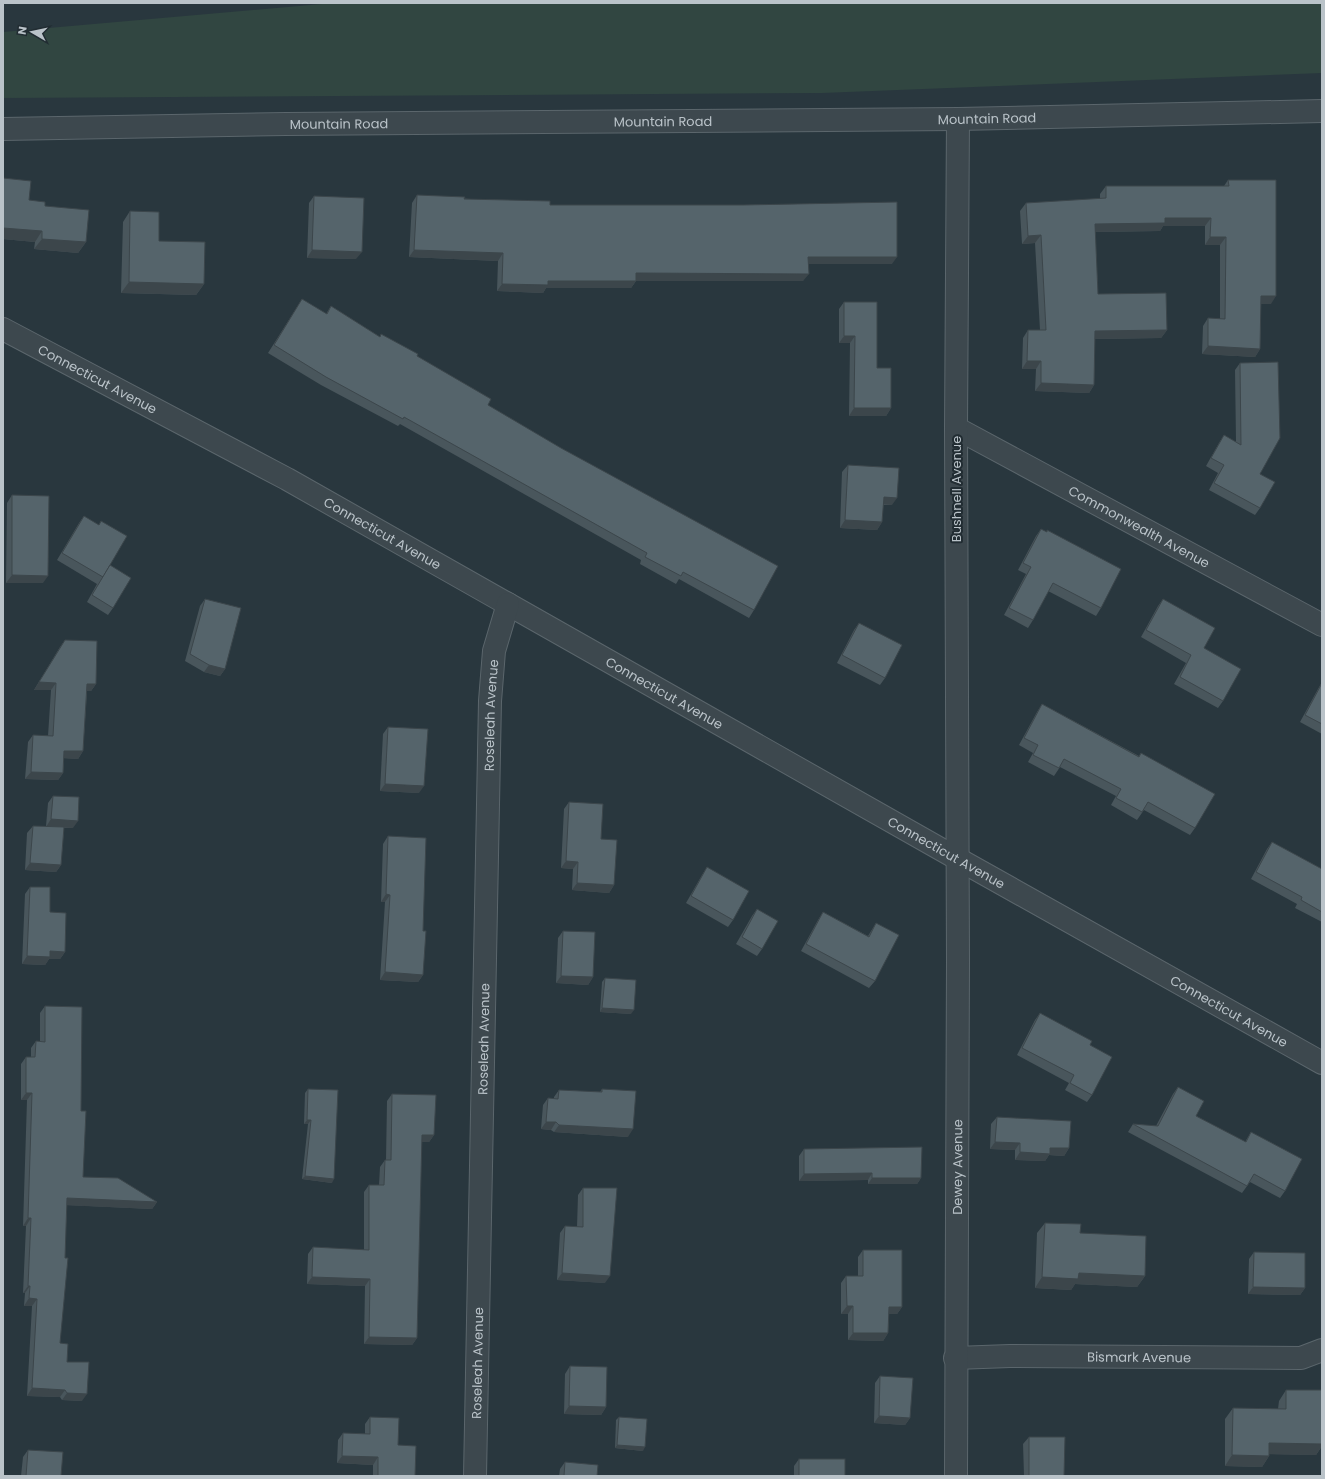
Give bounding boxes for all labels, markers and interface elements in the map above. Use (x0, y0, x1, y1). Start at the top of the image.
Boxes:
north arrow (12, 12, 52, 52)
text: N (14, 25, 31, 36)
street label: Mountain Road (938, 108, 1036, 129)
street label: Mountain Road (614, 111, 712, 131)
street label: Mountain Road (290, 114, 388, 133)
street label: Connecticut Avenue (35, 340, 161, 418)
street label: Bushnell Avenue (947, 436, 966, 542)
street label: Commonwealth Avenue (1065, 481, 1213, 572)
street label: Connecticut Avenue (320, 492, 445, 574)
street label: Connecticut Avenue (602, 652, 727, 734)
street label: Roseleah Avenue (479, 659, 503, 771)
street label: Connecticut Avenue (884, 812, 1009, 893)
street label: Connecticut Avenue (1167, 970, 1291, 1052)
street label: Roseleah Avenue (473, 983, 494, 1095)
street label: Dewey Avenue (948, 1119, 967, 1215)
street label: Roseleah Avenue (467, 1307, 488, 1419)
street label: Bismark Avenue (1087, 1347, 1191, 1367)

